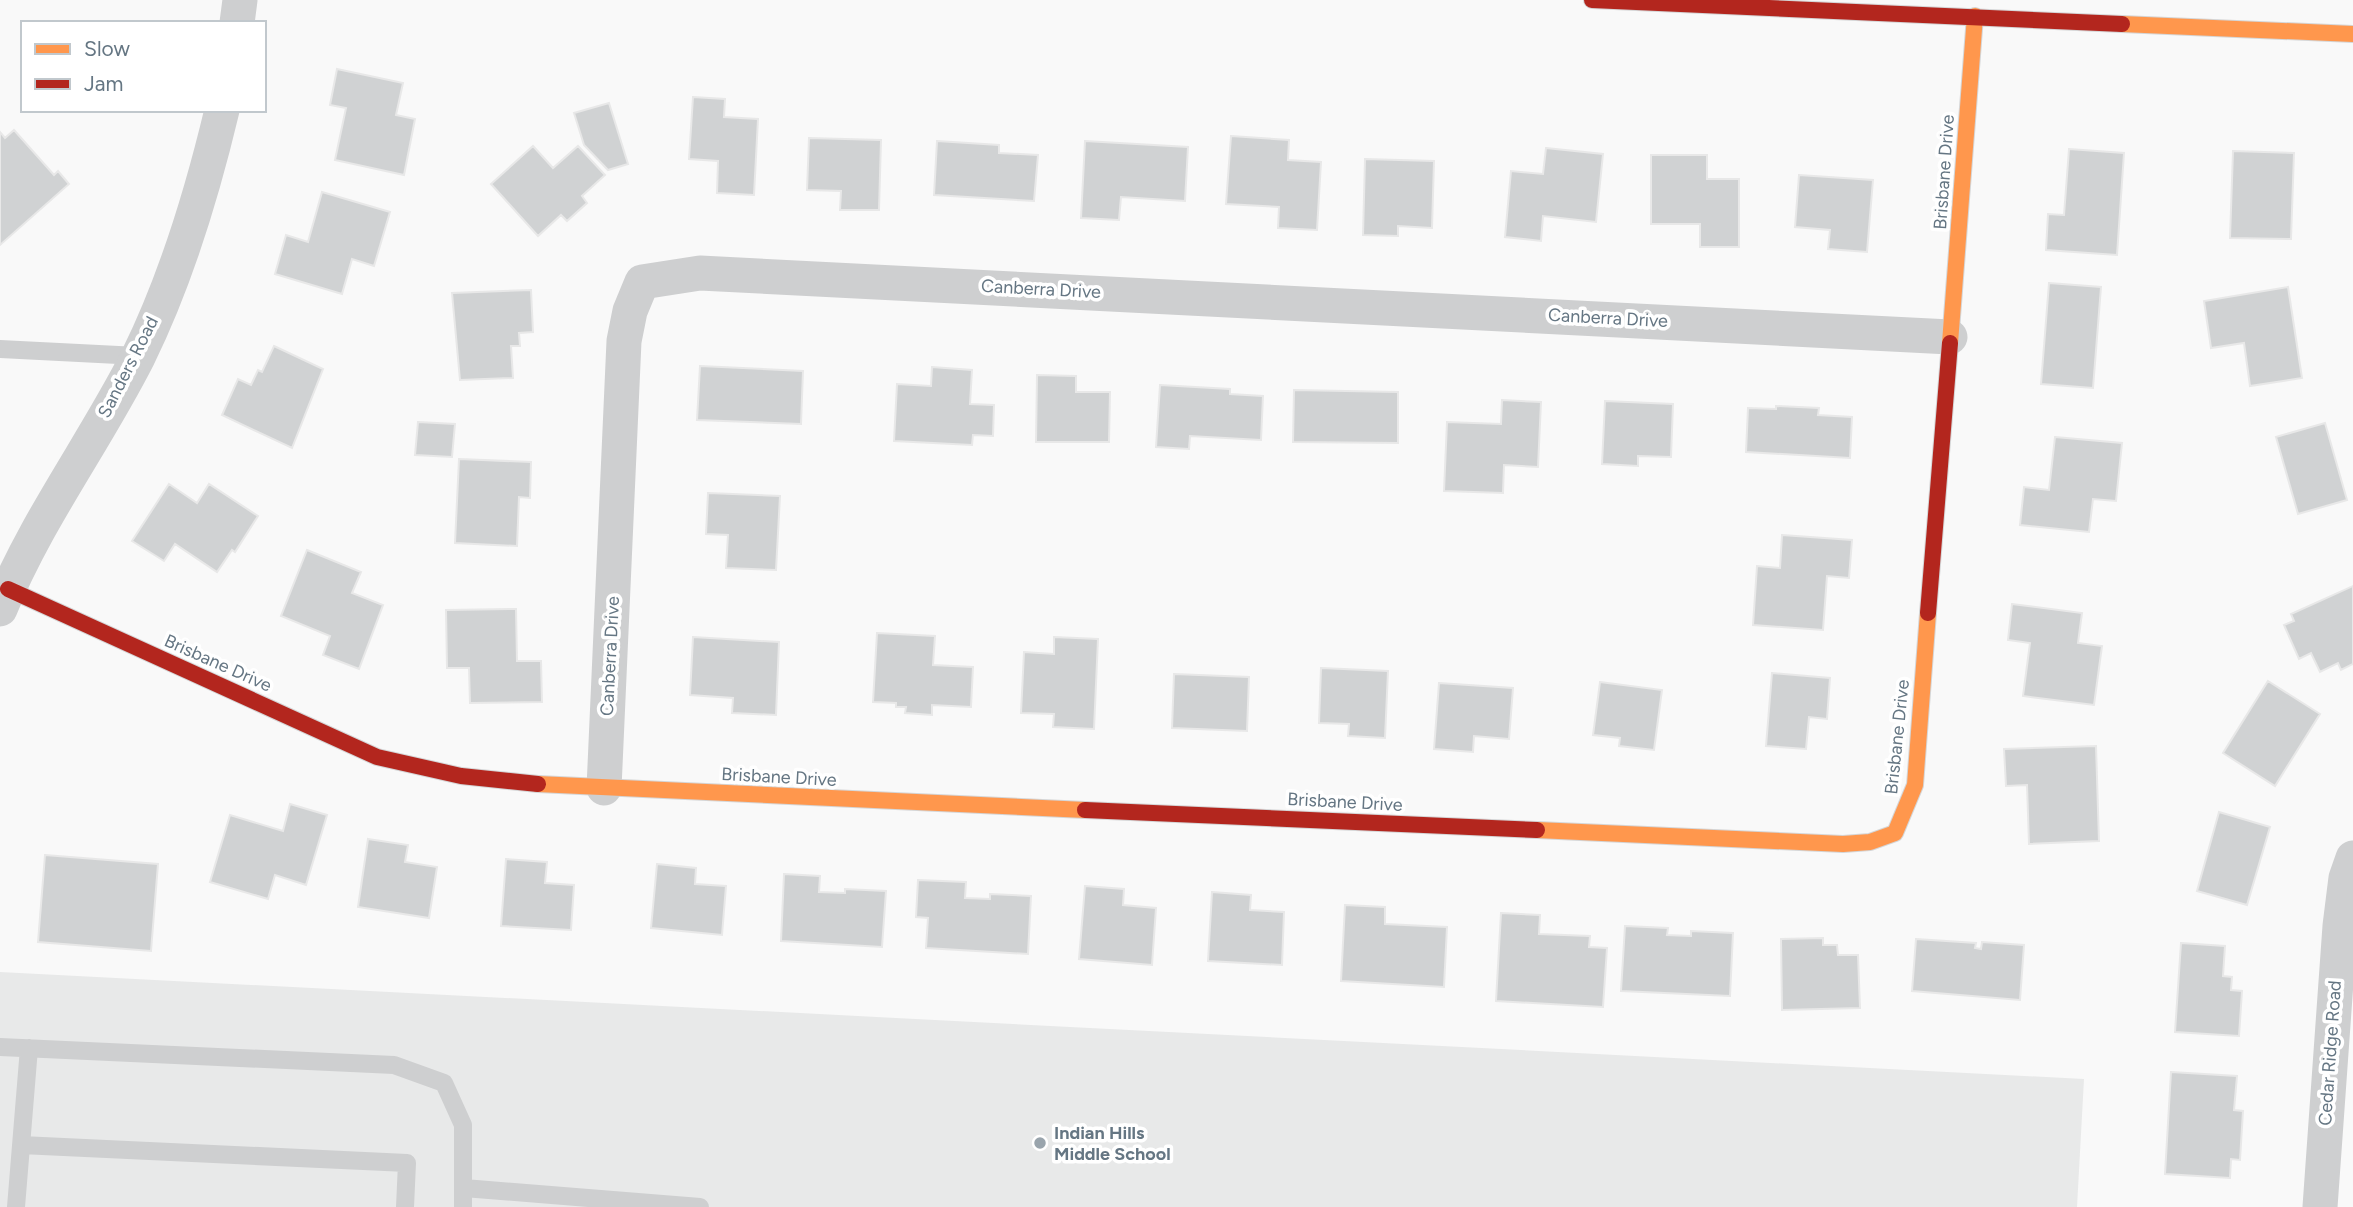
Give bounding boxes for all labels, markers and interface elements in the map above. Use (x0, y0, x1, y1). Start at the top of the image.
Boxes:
legend (21, 21, 266, 112)
text: Slow (84, 36, 130, 61)
text: Jam (84, 71, 123, 96)
street label: Brisbane Drive (1929, 114, 1959, 230)
street label: Canberra Drive (981, 275, 1102, 303)
street label: Canberra Drive (1548, 304, 1669, 332)
street label: Sanders Road (93, 313, 163, 421)
street label: Canberra Drive (596, 595, 624, 716)
street label: Brisbane Drive (161, 629, 275, 697)
street label: Brisbane Drive (1880, 678, 1914, 795)
street label: Brisbane Drive (721, 763, 837, 791)
street label: Brisbane Drive (1287, 788, 1403, 816)
street label: Cedar Ridge Road (2314, 980, 2346, 1126)
place label: Indian Hills Middle School (1054, 1122, 1171, 1165)
marker: Indian Hills Middle School (1032, 1135, 1048, 1151)

